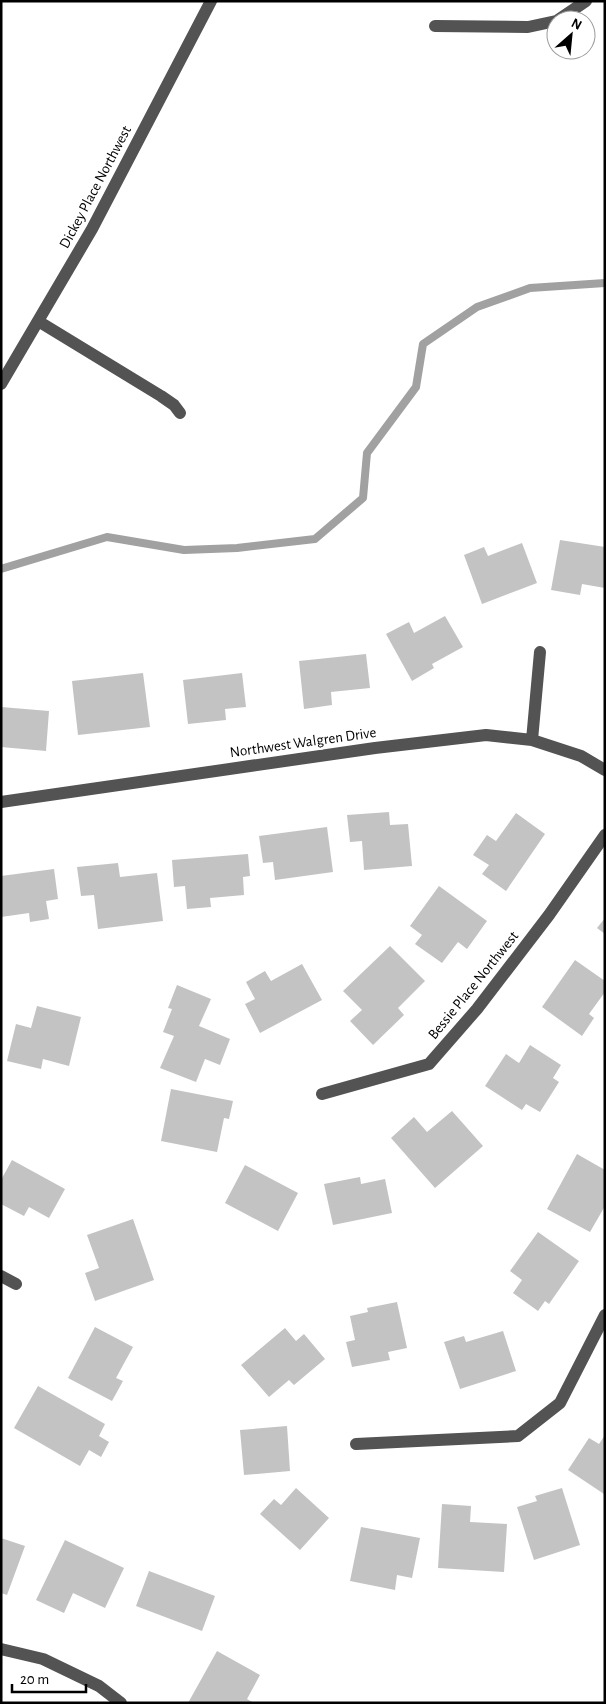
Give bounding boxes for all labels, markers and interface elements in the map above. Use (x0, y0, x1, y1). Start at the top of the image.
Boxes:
north arrow (546, 10, 596, 60)
text: N (569, 16, 584, 33)
street label: Dickey Place Northwest (57, 123, 134, 251)
street label: Northwest Walgren Drive (229, 725, 377, 760)
street label: Bessie Place Northwest (425, 928, 522, 1042)
scale bar (12, 1662, 86, 1694)
text: 20 m (20, 1672, 49, 1687)

